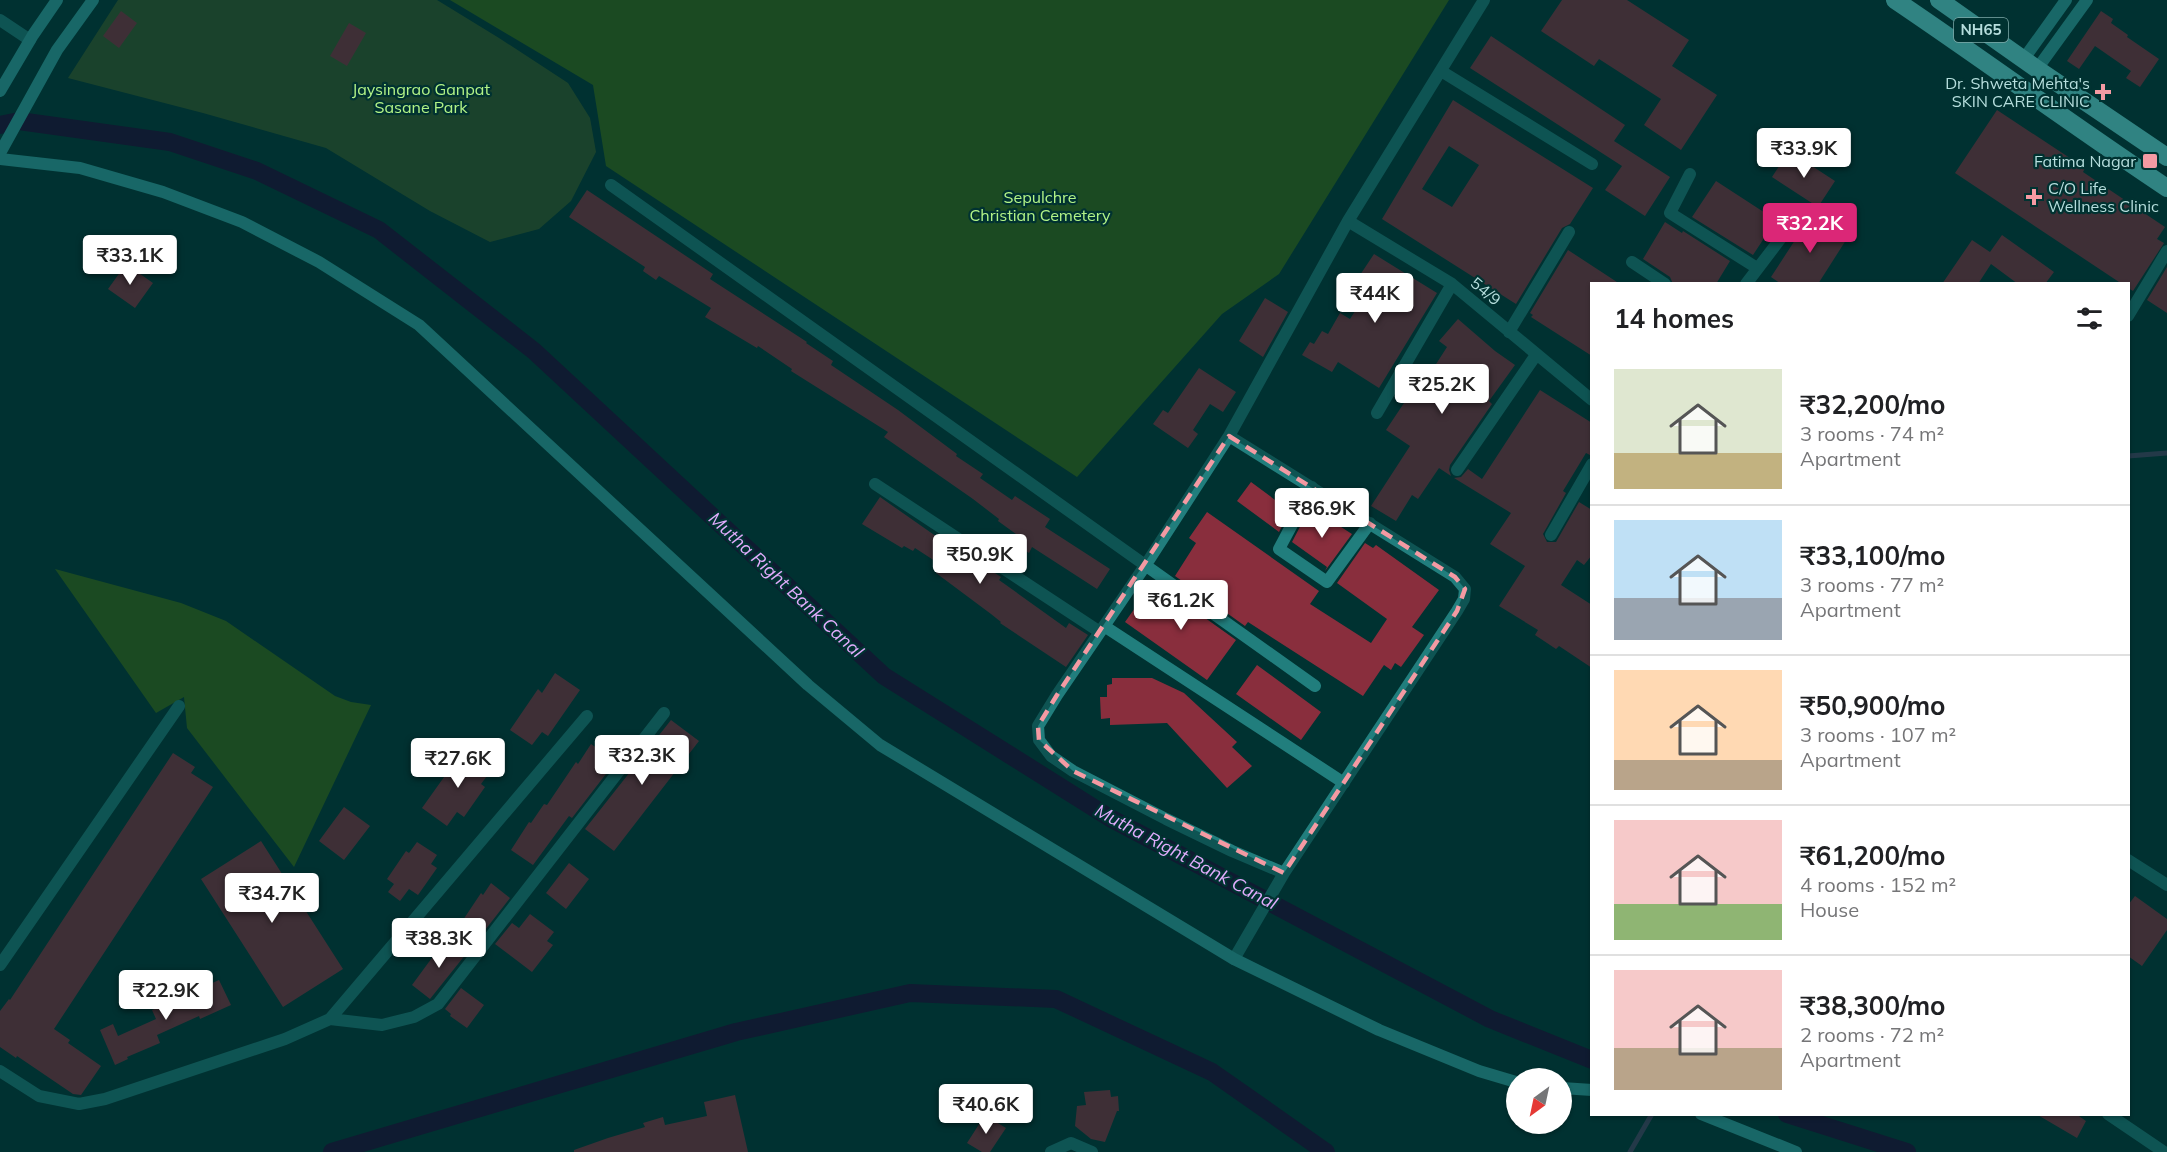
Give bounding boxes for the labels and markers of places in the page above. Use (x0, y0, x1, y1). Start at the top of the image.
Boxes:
place label: Dr. Shweta Mehta's SKIN CARE CLINIC (1945, 73, 2090, 111)
marker: Dr. Shweta Mehta's SKIN CARE CLINIC (2094, 83, 2112, 101)
pin: ₹33.9K (1755, 128, 1853, 179)
place label: Fatima Nagar (2034, 151, 2136, 171)
marker: Fatima Nagar (2141, 152, 2159, 170)
place label: C/O Life Wellness Clinic (2048, 178, 2159, 216)
marker: C/O Life Wellness Clinic (2025, 188, 2043, 206)
pin: ₹32.2K (1761, 203, 1859, 254)
pin: ₹33.1K (81, 235, 179, 286)
pin: ₹44K (1339, 273, 1411, 324)
pin: ₹25.2K (1393, 364, 1491, 415)
pin: ₹86.9K (1273, 488, 1371, 539)
pin: ₹50.9K (931, 534, 1029, 585)
pin: ₹61.2K (1132, 580, 1230, 631)
pin: ₹32.3K (593, 735, 691, 786)
pin: ₹27.6K (409, 738, 507, 789)
pin: ₹34.7K (223, 873, 321, 924)
pin: ₹38.3K (390, 918, 488, 969)
pin: ₹22.9K (117, 970, 215, 1021)
pin: ₹40.6K (937, 1084, 1035, 1135)

